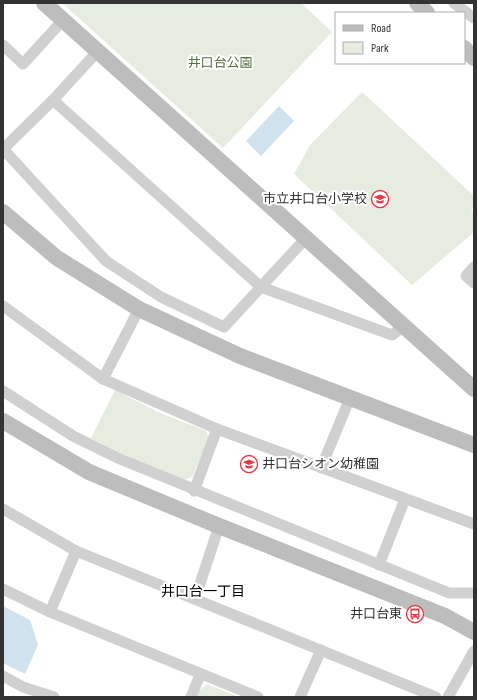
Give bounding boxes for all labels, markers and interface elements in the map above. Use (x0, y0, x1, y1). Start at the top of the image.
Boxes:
legend (335, 12, 465, 64)
text: Road (371, 21, 391, 36)
text: Park (371, 41, 389, 56)
park label: 井口台公園 (187, 55, 253, 71)
school or university icon: 市立井口台小学校 (370, 189, 390, 209)
place label: 市立井口台小学校 (263, 191, 367, 207)
school or university icon: 井口台シオン幼稚園 (239, 454, 259, 474)
place label: 井口台シオン幼稚園 (262, 456, 379, 472)
district label: 井口台一丁目 (161, 583, 245, 600)
bus stop icon: 井口台東 (405, 604, 425, 624)
place label: 井口台東 (350, 606, 402, 622)

